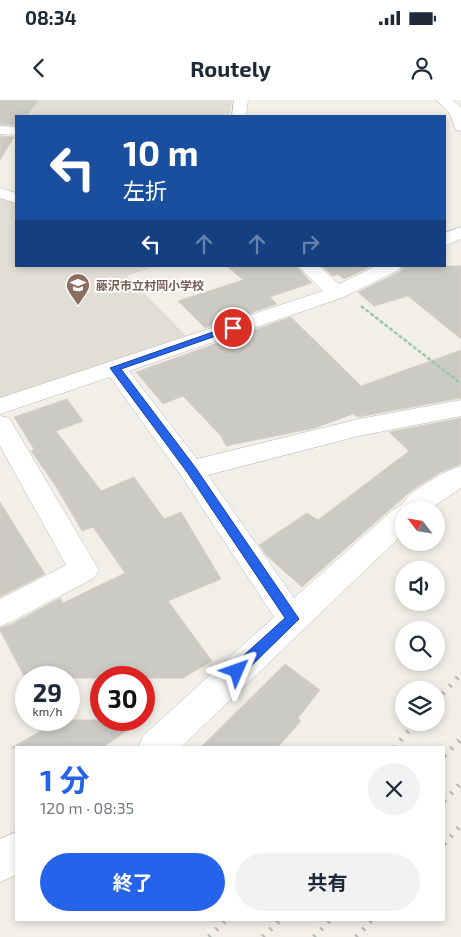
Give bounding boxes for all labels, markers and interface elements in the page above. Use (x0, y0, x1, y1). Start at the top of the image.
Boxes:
text: 08:34 (25, 6, 77, 29)
icon: back (25, 54, 53, 82)
icon: person (408, 54, 436, 82)
text: Routely (190, 55, 271, 81)
text: 10 m (123, 131, 199, 173)
icon: left (40, 135, 105, 200)
text: 左折 (123, 177, 167, 203)
icon: left (137, 230, 165, 258)
icon: ahead (190, 230, 218, 258)
icon: ahead (243, 230, 271, 258)
icon: right (296, 230, 324, 258)
school or university icon: 藤沢市立村岡小学校 (65, 272, 91, 306)
place label: 藤沢市立村岡小学校 (96, 278, 204, 292)
pin (212, 307, 254, 349)
icon: arrive (219, 314, 247, 342)
north arrow (395, 501, 445, 551)
map controls (395, 501, 445, 731)
button: sound (395, 561, 445, 611)
button: search (395, 621, 445, 671)
position arrow (210, 644, 262, 696)
speed limit sign: 30 (90, 666, 155, 731)
text: 29 (33, 677, 62, 707)
button: layers (395, 681, 445, 731)
text: km/h (33, 704, 62, 718)
text: 1 分 (40, 761, 89, 797)
button: close (368, 763, 420, 815)
text: 120 m · 08:35 (40, 798, 134, 817)
button: 終了 (40, 853, 225, 911)
button: 共有 (235, 853, 420, 911)

